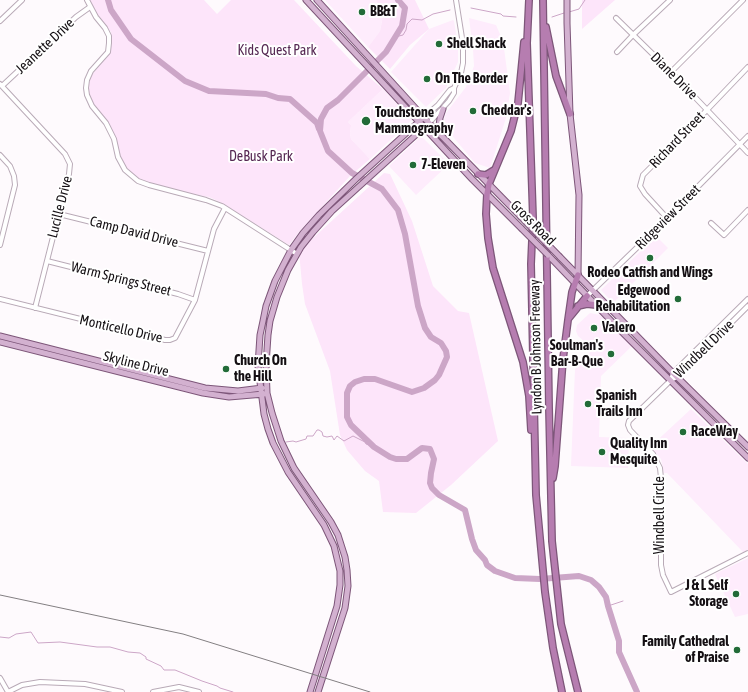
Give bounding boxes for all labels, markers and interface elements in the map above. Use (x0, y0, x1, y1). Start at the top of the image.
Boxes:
place label: BB&T (370, 4, 397, 20)
marker: BB&T (357, 7, 367, 17)
street label: Jeanette Drive (12, 15, 78, 77)
place label: Shell Shack (447, 36, 506, 52)
marker: Shell Shack (434, 39, 444, 49)
park label: Kids Quest Park (237, 43, 317, 59)
street label: Diane Drive (647, 49, 701, 103)
place label: On The Border (435, 71, 507, 87)
marker: On The Border (422, 74, 432, 84)
place label: Cheddar's (481, 103, 532, 119)
place label: Touchstone Mammography (375, 105, 453, 138)
marker: Cheddar's (468, 106, 478, 116)
street label: Richard Street (646, 108, 708, 172)
marker: Touchstone Mammography (360, 115, 372, 127)
park label: DeBusk Park (229, 149, 293, 165)
place label: 7-Eleven (421, 157, 466, 173)
marker: 7-Eleven (408, 160, 418, 170)
street label: Lucille Drive (44, 174, 76, 240)
street label: Ridgeview Street (632, 181, 704, 253)
street label: Gross Road (507, 197, 559, 249)
street label: Camp David Drive (88, 213, 180, 251)
marker: Rodeo Catfish and Wings (645, 253, 655, 263)
street label: Warm Springs Street (69, 258, 173, 300)
place label: Rodeo Catfish and Wings (587, 265, 713, 281)
street label: Lyndon B Johnson Freeway (526, 279, 546, 415)
place label: Edgewood Rehabilitation (595, 283, 670, 316)
marker: Edgewood Rehabilitation (673, 294, 683, 304)
street label: Monticello Drive (78, 311, 164, 347)
street label: Windbell Drive (671, 316, 737, 382)
place label: Valero (602, 320, 636, 336)
marker: Valero (589, 323, 599, 333)
place label: Soulman's Bar-B-Que (550, 338, 603, 370)
street label: Skyline Drive (101, 348, 171, 380)
marker: Soulman's Bar-B-Que (606, 349, 616, 359)
place label: Church On the Hill (234, 353, 287, 386)
marker: Church On the Hill (221, 364, 231, 374)
place label: Spanish Trails Inn (596, 388, 643, 420)
marker: Spanish Trails Inn (583, 399, 593, 409)
place label: RaceWay (691, 424, 738, 440)
marker: RaceWay (678, 427, 688, 437)
place label: Quality Inn Mesquite (610, 436, 667, 468)
marker: Quality Inn Mesquite (597, 447, 607, 457)
street label: Windbell Circle (652, 476, 668, 554)
place label: J & L Self Storage (685, 578, 728, 610)
marker: J & L Self Storage (731, 589, 741, 599)
place label: Family Cathedral of Praise (642, 634, 729, 666)
marker: Family Cathedral of Praise (732, 645, 742, 655)

